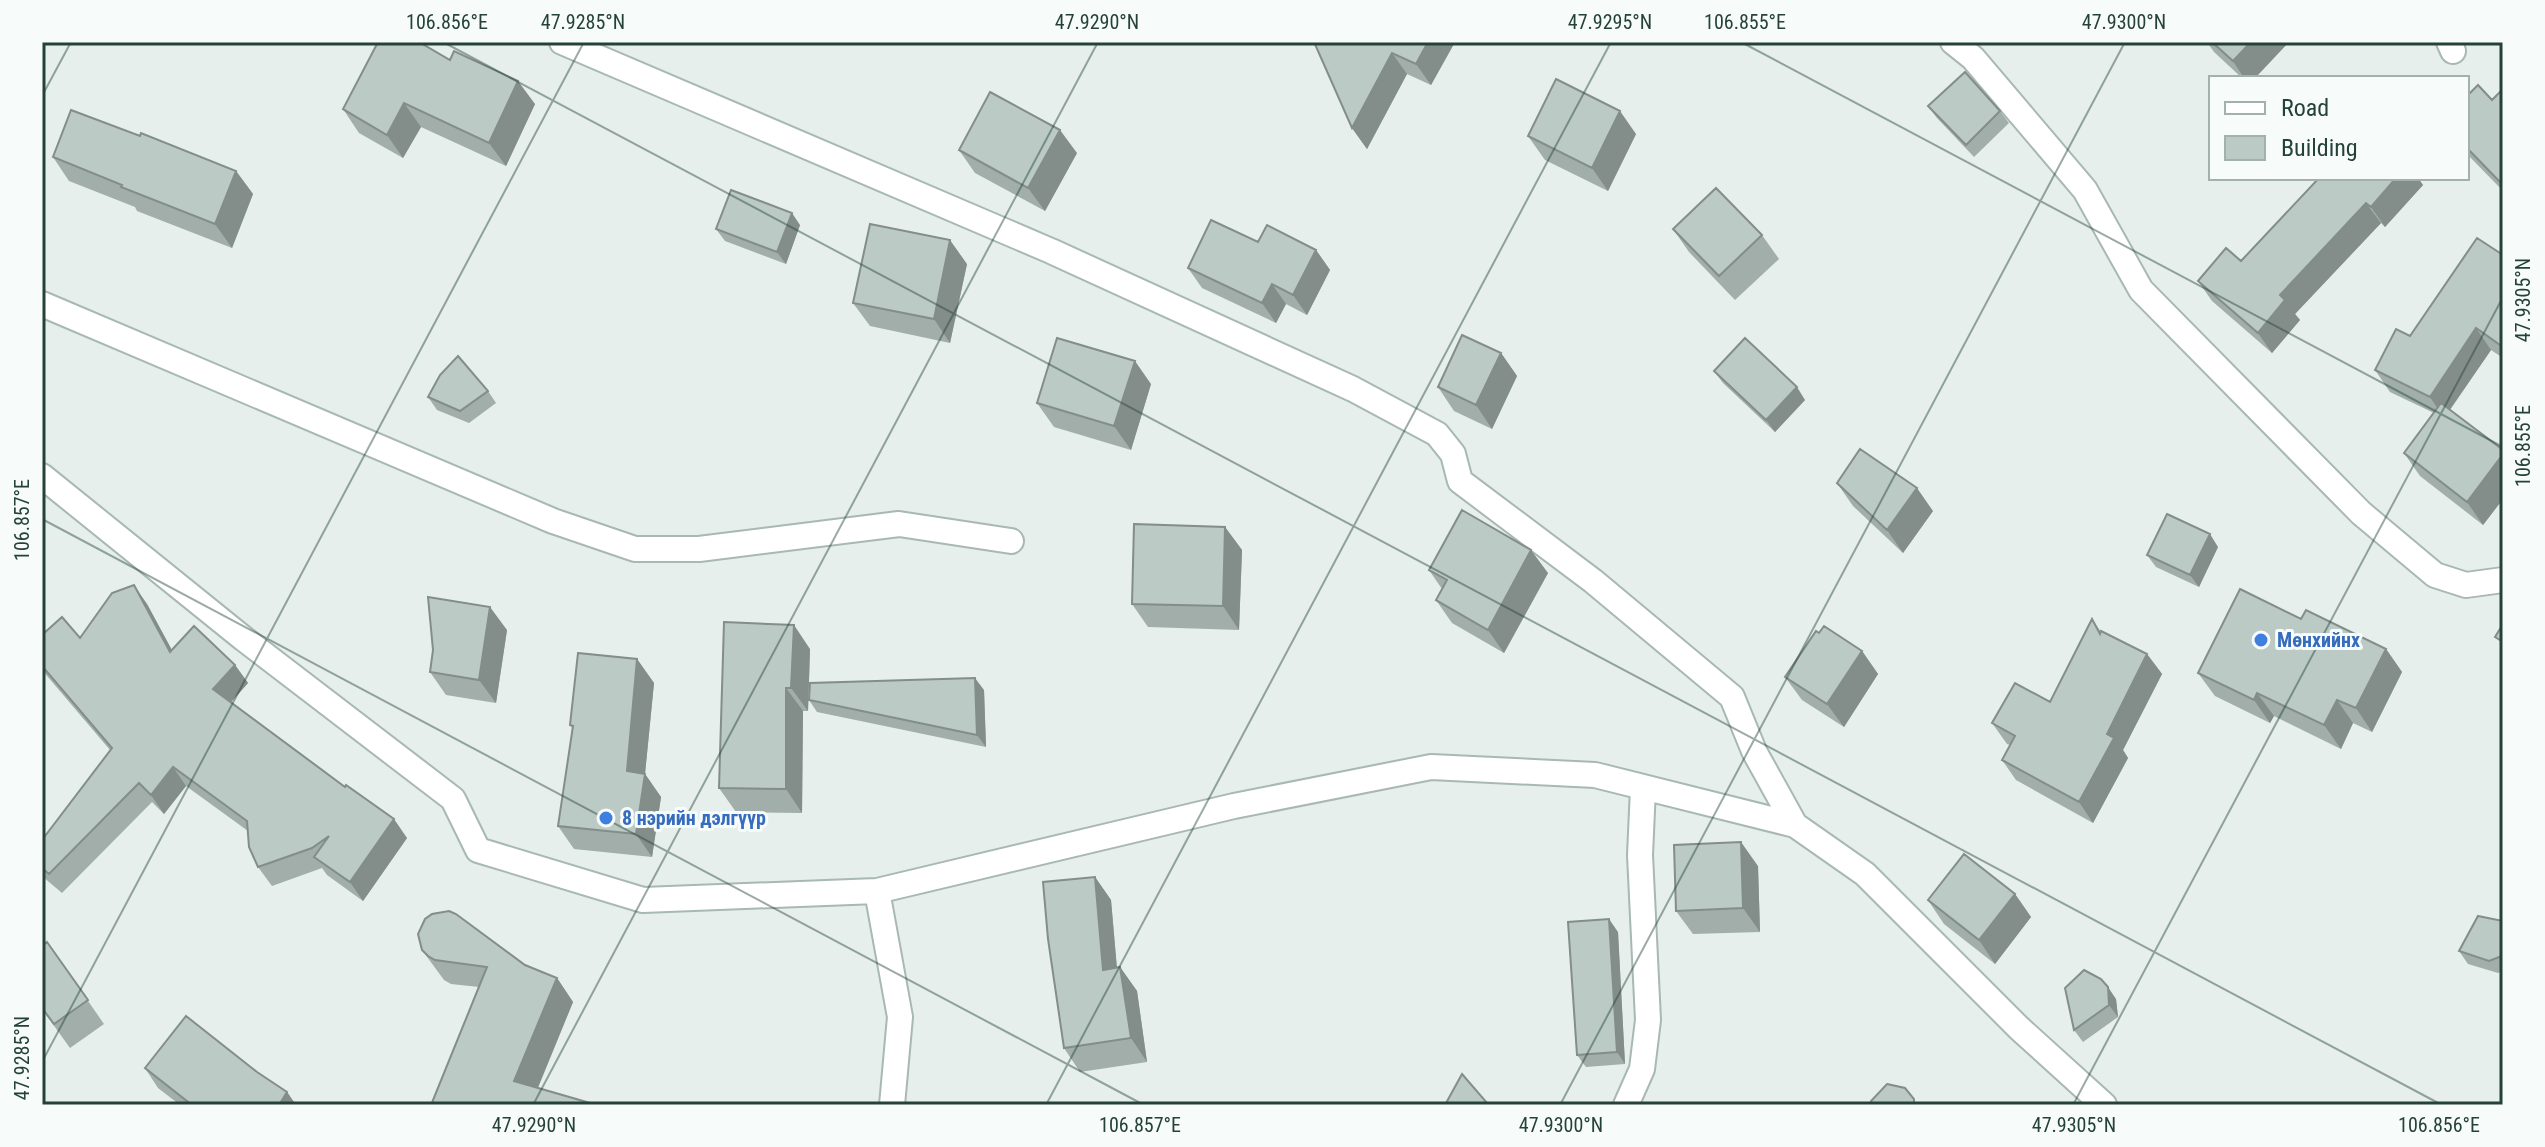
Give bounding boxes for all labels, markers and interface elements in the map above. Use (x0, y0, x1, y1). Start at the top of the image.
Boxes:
text: 106.856°E (406, 10, 488, 34)
text: 47.9285°N (541, 10, 625, 34)
text: 47.9290°N (1055, 10, 1139, 34)
text: 47.9295°N (1568, 10, 1652, 34)
text: 106.855°E (1704, 10, 1786, 34)
text: 47.9300°N (2082, 10, 2166, 34)
legend (2209, 76, 2469, 180)
text: Road (2281, 94, 2329, 122)
text: Building (2281, 134, 2358, 162)
text: 47.9305°N (2511, 258, 2535, 342)
text: 106.855°E (2511, 405, 2535, 487)
text: 106.857°E (10, 479, 34, 561)
place label: Мөнхийнх (2277, 628, 2360, 652)
marker: Мөнхийнх (2252, 631, 2270, 649)
place label: 8 нэрийн дэлгүүр (622, 806, 766, 830)
marker: 8 нэрийн дэлгүүр (597, 809, 615, 827)
text: 47.9285°N (10, 1016, 34, 1100)
text: 47.9290°N (492, 1113, 576, 1137)
text: 106.857°E (1099, 1113, 1181, 1137)
text: 47.9300°N (1519, 1113, 1603, 1137)
text: 47.9305°N (2032, 1113, 2116, 1137)
text: 106.856°E (2398, 1113, 2480, 1137)

